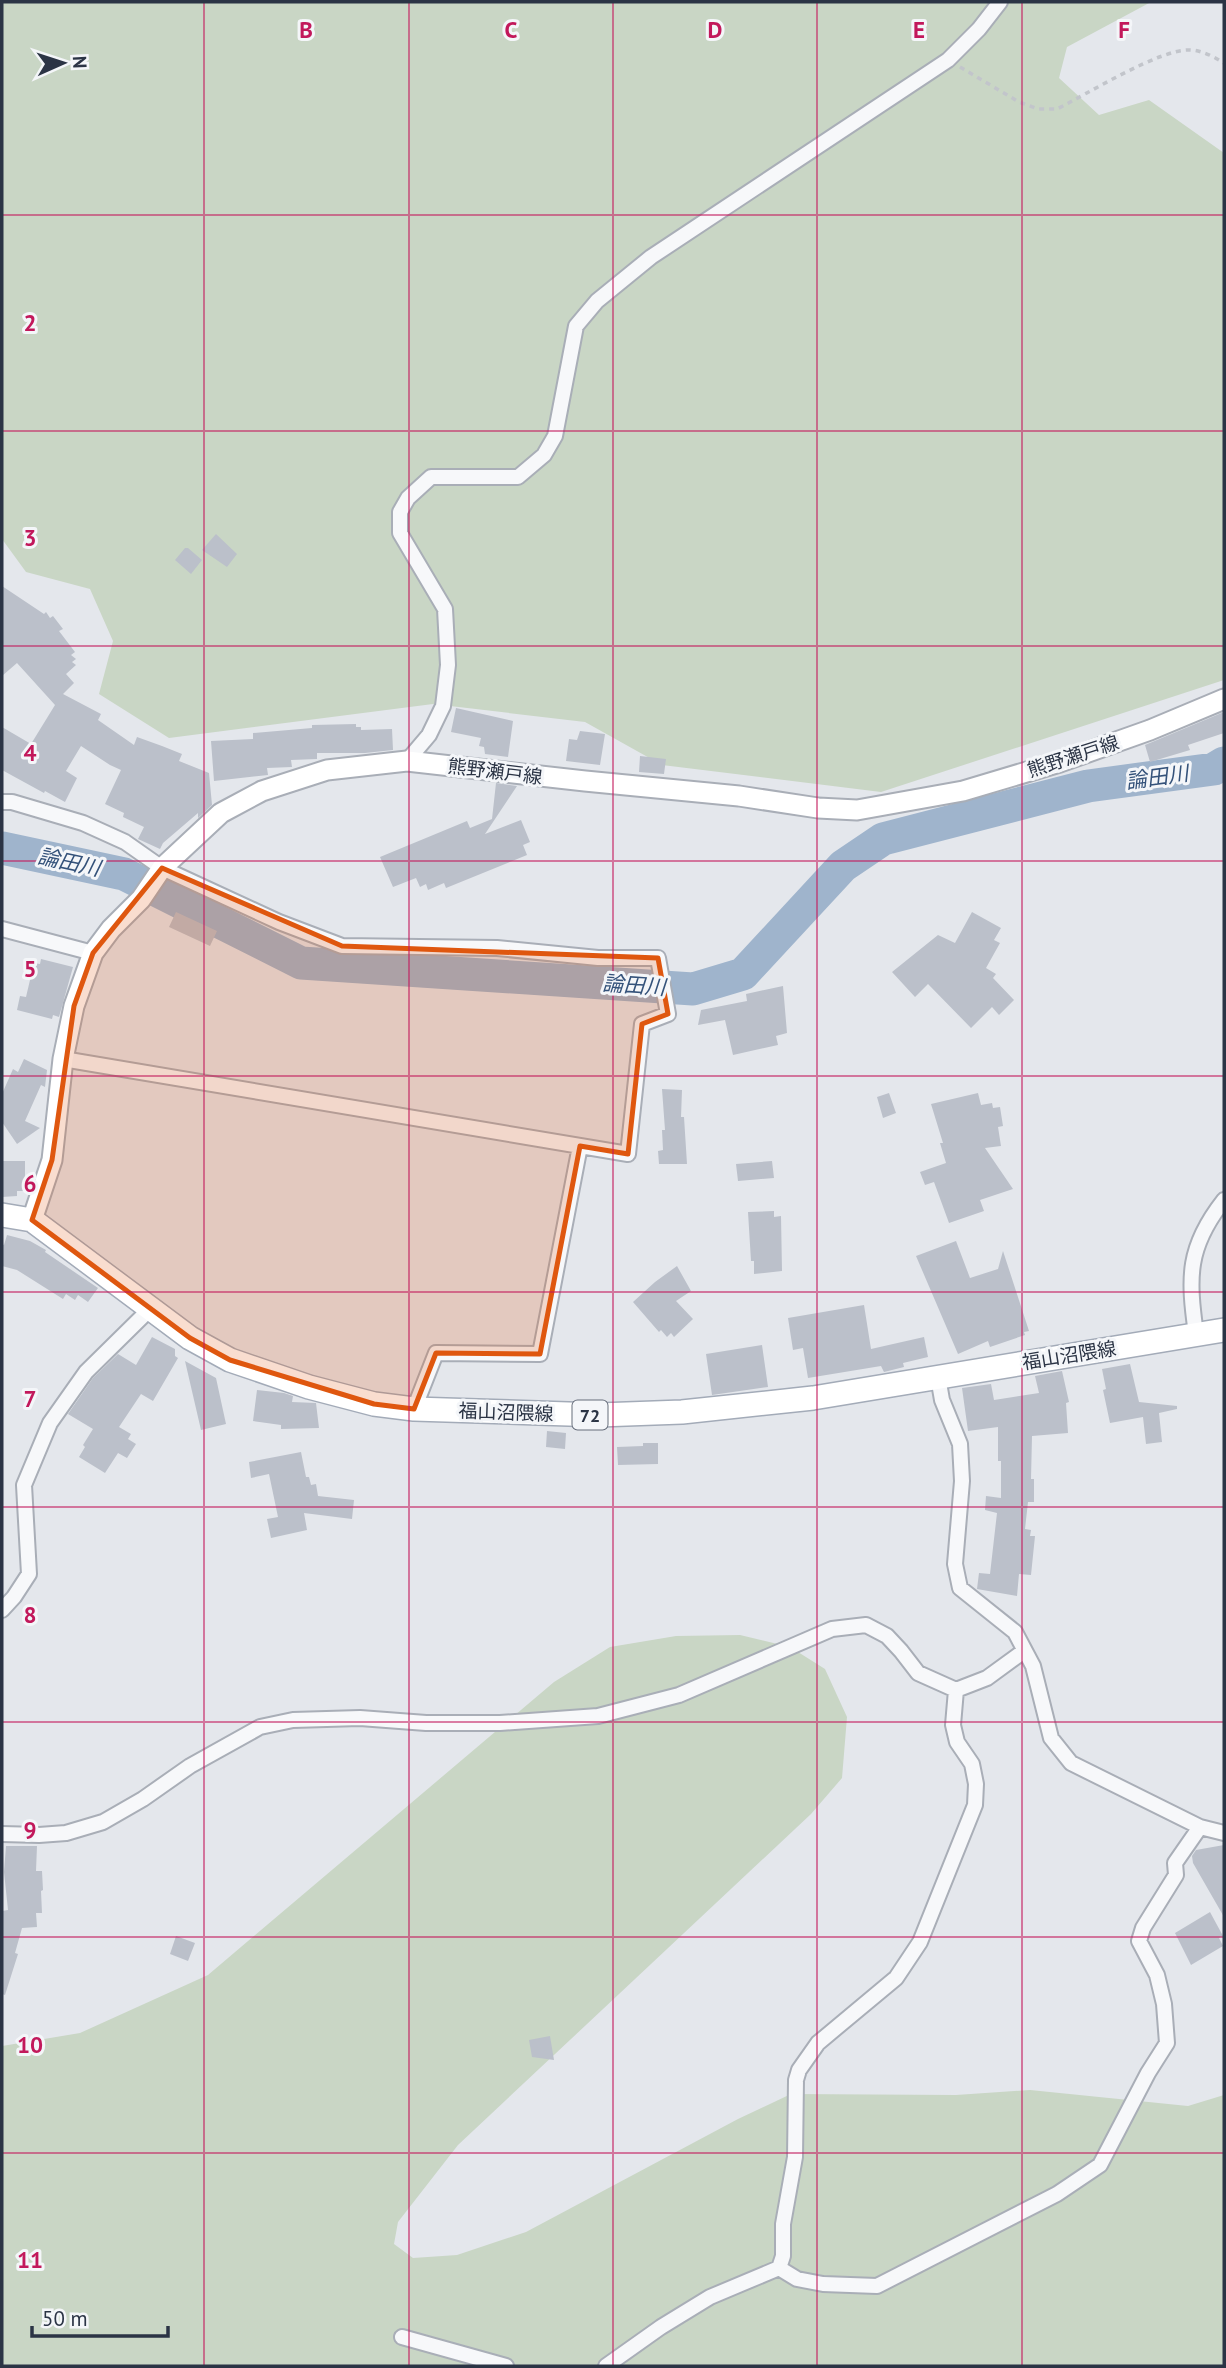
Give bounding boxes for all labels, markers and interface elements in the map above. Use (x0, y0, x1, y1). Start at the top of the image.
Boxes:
text: B (299, 15, 313, 44)
text: C (505, 15, 518, 44)
text: D (708, 15, 722, 44)
text: E (913, 15, 925, 44)
text: F (1118, 15, 1130, 44)
north arrow (28, 28, 98, 98)
text: N (68, 55, 92, 69)
text: 2 (23, 308, 37, 337)
text: 3 (23, 523, 37, 552)
street label: 熊野瀬戸線 (1024, 730, 1122, 782)
text: 4 (23, 738, 37, 767)
street label: 熊野瀬戸線 (446, 753, 544, 789)
water label: 論田川 (1124, 759, 1192, 795)
water label: 論田川 (35, 842, 105, 882)
text: 5 (23, 954, 37, 983)
water label: 論田川 (602, 969, 668, 1001)
text: 6 (23, 1169, 37, 1198)
street label: 福山沼隈線 (1020, 1336, 1118, 1374)
text: 7 (23, 1384, 37, 1413)
street label: 福山沼隈線 (458, 1398, 554, 1426)
road number: 72 (572, 1400, 608, 1430)
text: 8 (23, 1600, 37, 1629)
text: 9 (23, 1815, 37, 1844)
text: 10 (17, 2030, 43, 2059)
text: 11 (17, 2245, 43, 2274)
scale bar (32, 2294, 168, 2338)
text: 50 m (42, 2305, 88, 2332)

